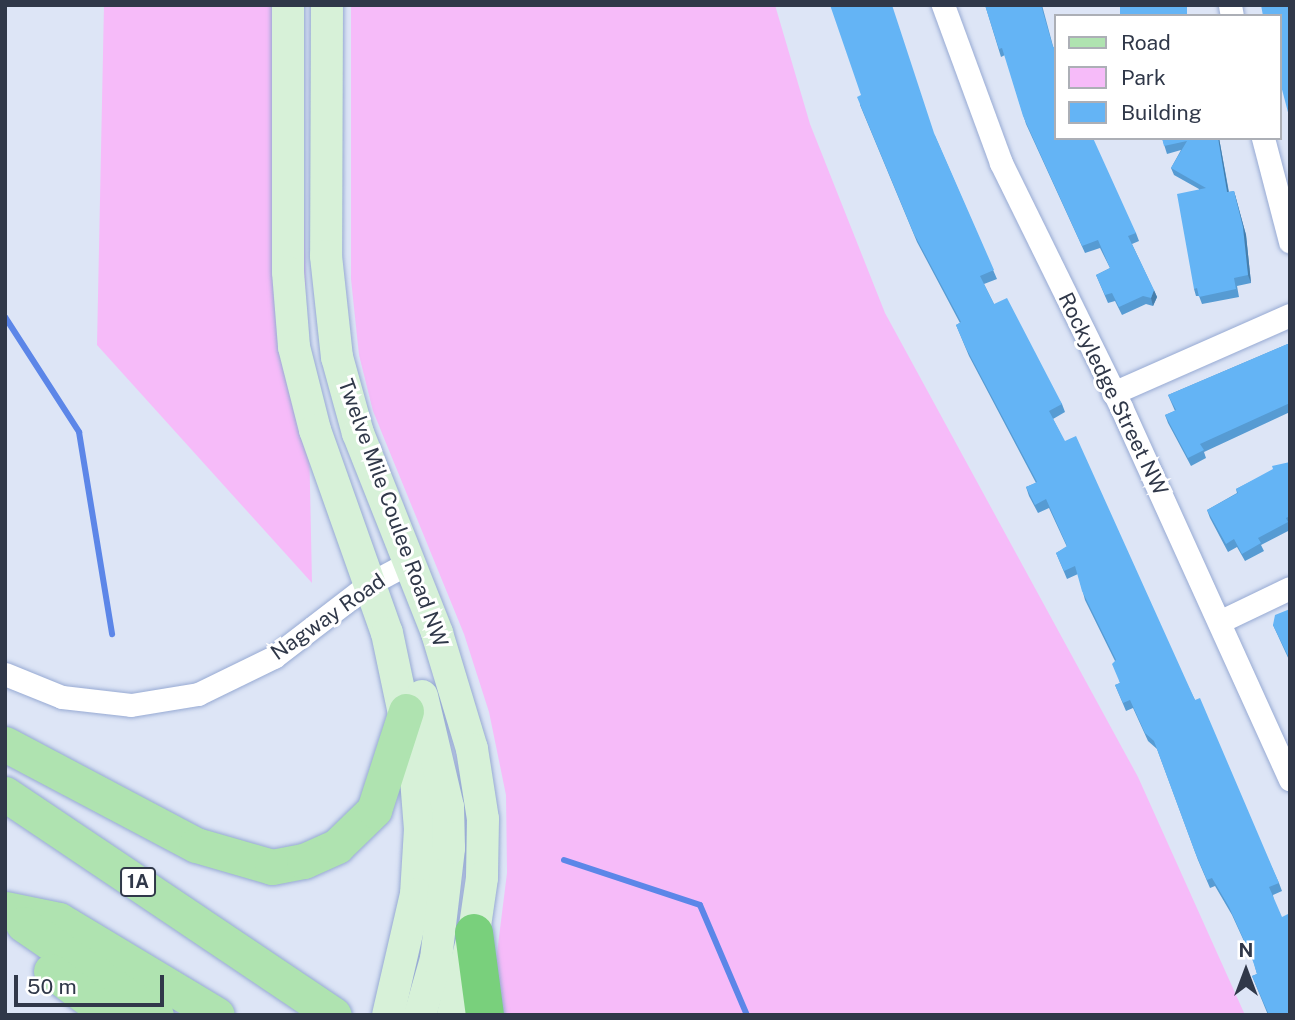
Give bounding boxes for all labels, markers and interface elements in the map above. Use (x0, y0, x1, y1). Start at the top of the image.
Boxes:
legend (1054, 14, 1281, 140)
text: Road (1121, 30, 1171, 55)
text: Park (1121, 65, 1166, 90)
text: Building (1121, 100, 1202, 125)
street label: Rockyledge Street NW (1053, 288, 1173, 500)
street label: Twelve Mile Coulee Road NW (333, 375, 453, 651)
street label: Nagway Road (266, 568, 390, 666)
road number: 1A (119, 866, 157, 898)
north arrow (1211, 936, 1281, 1006)
text: N (1239, 939, 1253, 961)
scale bar (18, 960, 168, 1004)
text: 50 m (27, 974, 77, 999)

